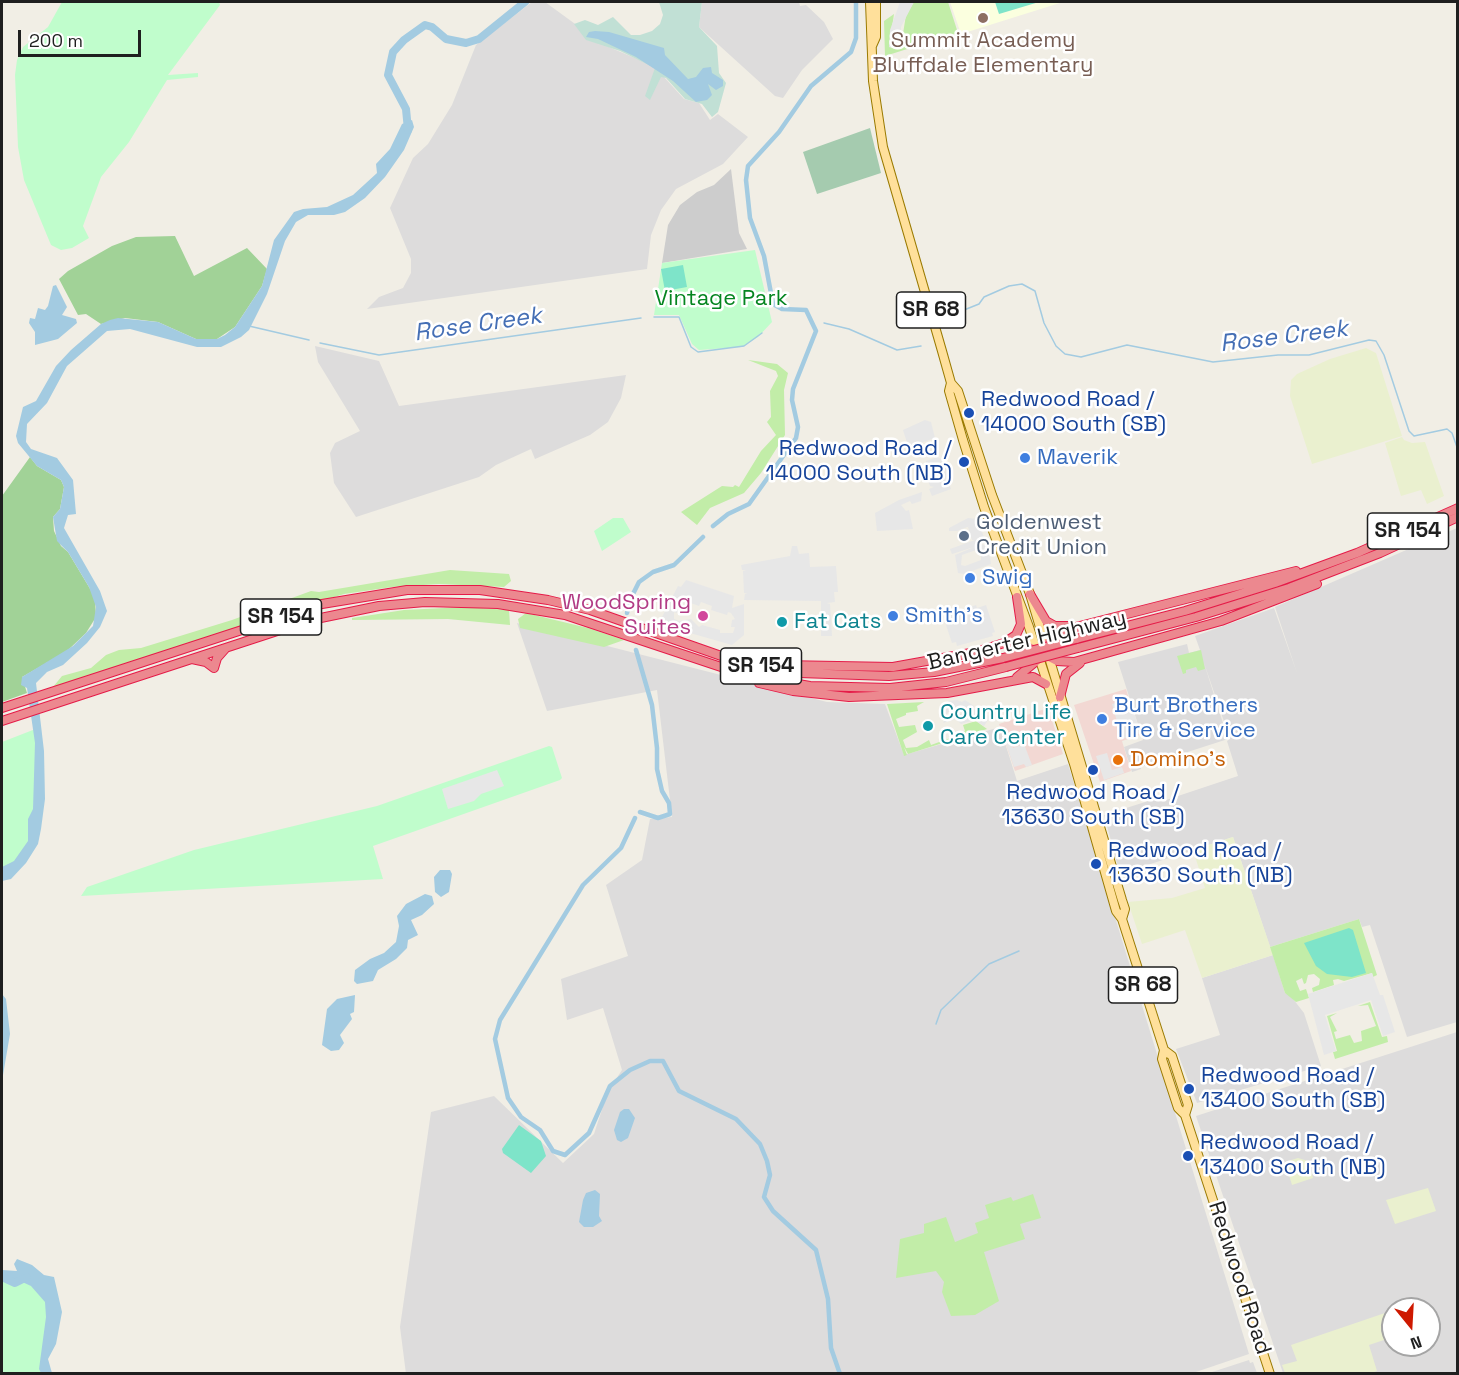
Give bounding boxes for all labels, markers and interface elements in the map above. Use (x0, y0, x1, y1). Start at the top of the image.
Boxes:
marker: Summit Academy Bluffdale Elementary (976, 11, 990, 25)
scale bar (21, 18, 144, 56)
place label: Summit Academy Bluffdale Elementary (873, 28, 1093, 80)
text: 200 m (29, 29, 83, 52)
park label: Vintage Park (654, 286, 788, 312)
road number: SR 68 (896, 292, 966, 328)
water label: Rose Creek (412, 302, 544, 348)
water label: Rose Creek (1219, 315, 1349, 359)
place label: Redwood Road / 14000 South (SB) (981, 387, 1166, 439)
marker: Redwood Road / 14000 South (SB) (962, 406, 976, 420)
place label: Redwood Road / 14000 South (NB) (766, 436, 952, 488)
place label: Maverik (1037, 445, 1118, 471)
marker: Maverik (1018, 451, 1032, 465)
marker: Redwood Road / 14000 South (NB) (957, 455, 971, 469)
place label: Goldenwest Credit Union (976, 510, 1107, 562)
road number: SR 154 (1368, 513, 1448, 549)
marker: Goldenwest Credit Union (957, 529, 971, 543)
place label: Swig (982, 565, 1033, 591)
marker: Swig (963, 571, 977, 585)
place label: WoodSpring Suites (562, 590, 691, 642)
road number: SR 154 (240, 599, 322, 635)
place label: Smith's (905, 603, 983, 629)
street label: Bangerter Highway (925, 605, 1129, 677)
marker: WoodSpring Suites (696, 609, 710, 623)
place label: Fat Cats (794, 609, 881, 635)
marker: Smith's (886, 609, 900, 623)
marker: Fat Cats (775, 615, 789, 629)
road number: SR 154 (720, 648, 801, 684)
place label: Burt Brothers Tire & Service (1114, 693, 1258, 744)
place label: Country Life Care Center (940, 700, 1072, 752)
marker: Burt Brothers Tire & Service (1095, 712, 1109, 726)
marker: Country Life Care Center (921, 719, 935, 733)
place label: Domino's (1130, 747, 1226, 773)
marker: Domino's (1111, 753, 1125, 767)
marker: Redwood Road / 13630 South (SB) (1086, 763, 1100, 777)
place label: Redwood Road / 13630 South (SB) (1001, 780, 1185, 831)
place label: Redwood Road / 13630 South (NB) (1108, 838, 1292, 890)
marker: Redwood Road / 13630 South (NB) (1089, 857, 1103, 871)
road number: SR 68 (1108, 967, 1178, 1003)
place label: Redwood Road / 13400 South (SB) (1201, 1063, 1385, 1114)
marker: Redwood Road / 13400 South (SB) (1182, 1082, 1196, 1096)
place label: Redwood Road / 13400 South (NB) (1200, 1130, 1386, 1182)
marker: Redwood Road / 13400 South (NB) (1181, 1149, 1195, 1163)
street label: Redwood Road (1202, 1198, 1276, 1358)
north arrow (1381, 1297, 1441, 1357)
text: N (1408, 1331, 1424, 1354)

